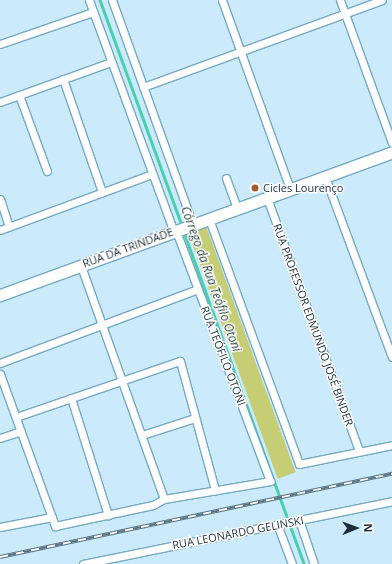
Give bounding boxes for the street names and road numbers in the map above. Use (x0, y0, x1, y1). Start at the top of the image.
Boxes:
street label: RUA PROFESSOR EDMUNDO JOSÉ BINDER (270, 222, 356, 428)
street label: RUA DA TRINDADE (81, 225, 175, 271)
street label: RUA TEÓFILO OTONI (198, 304, 248, 408)
street label: RUA LEONARDO GELINSKI (171, 514, 305, 552)

